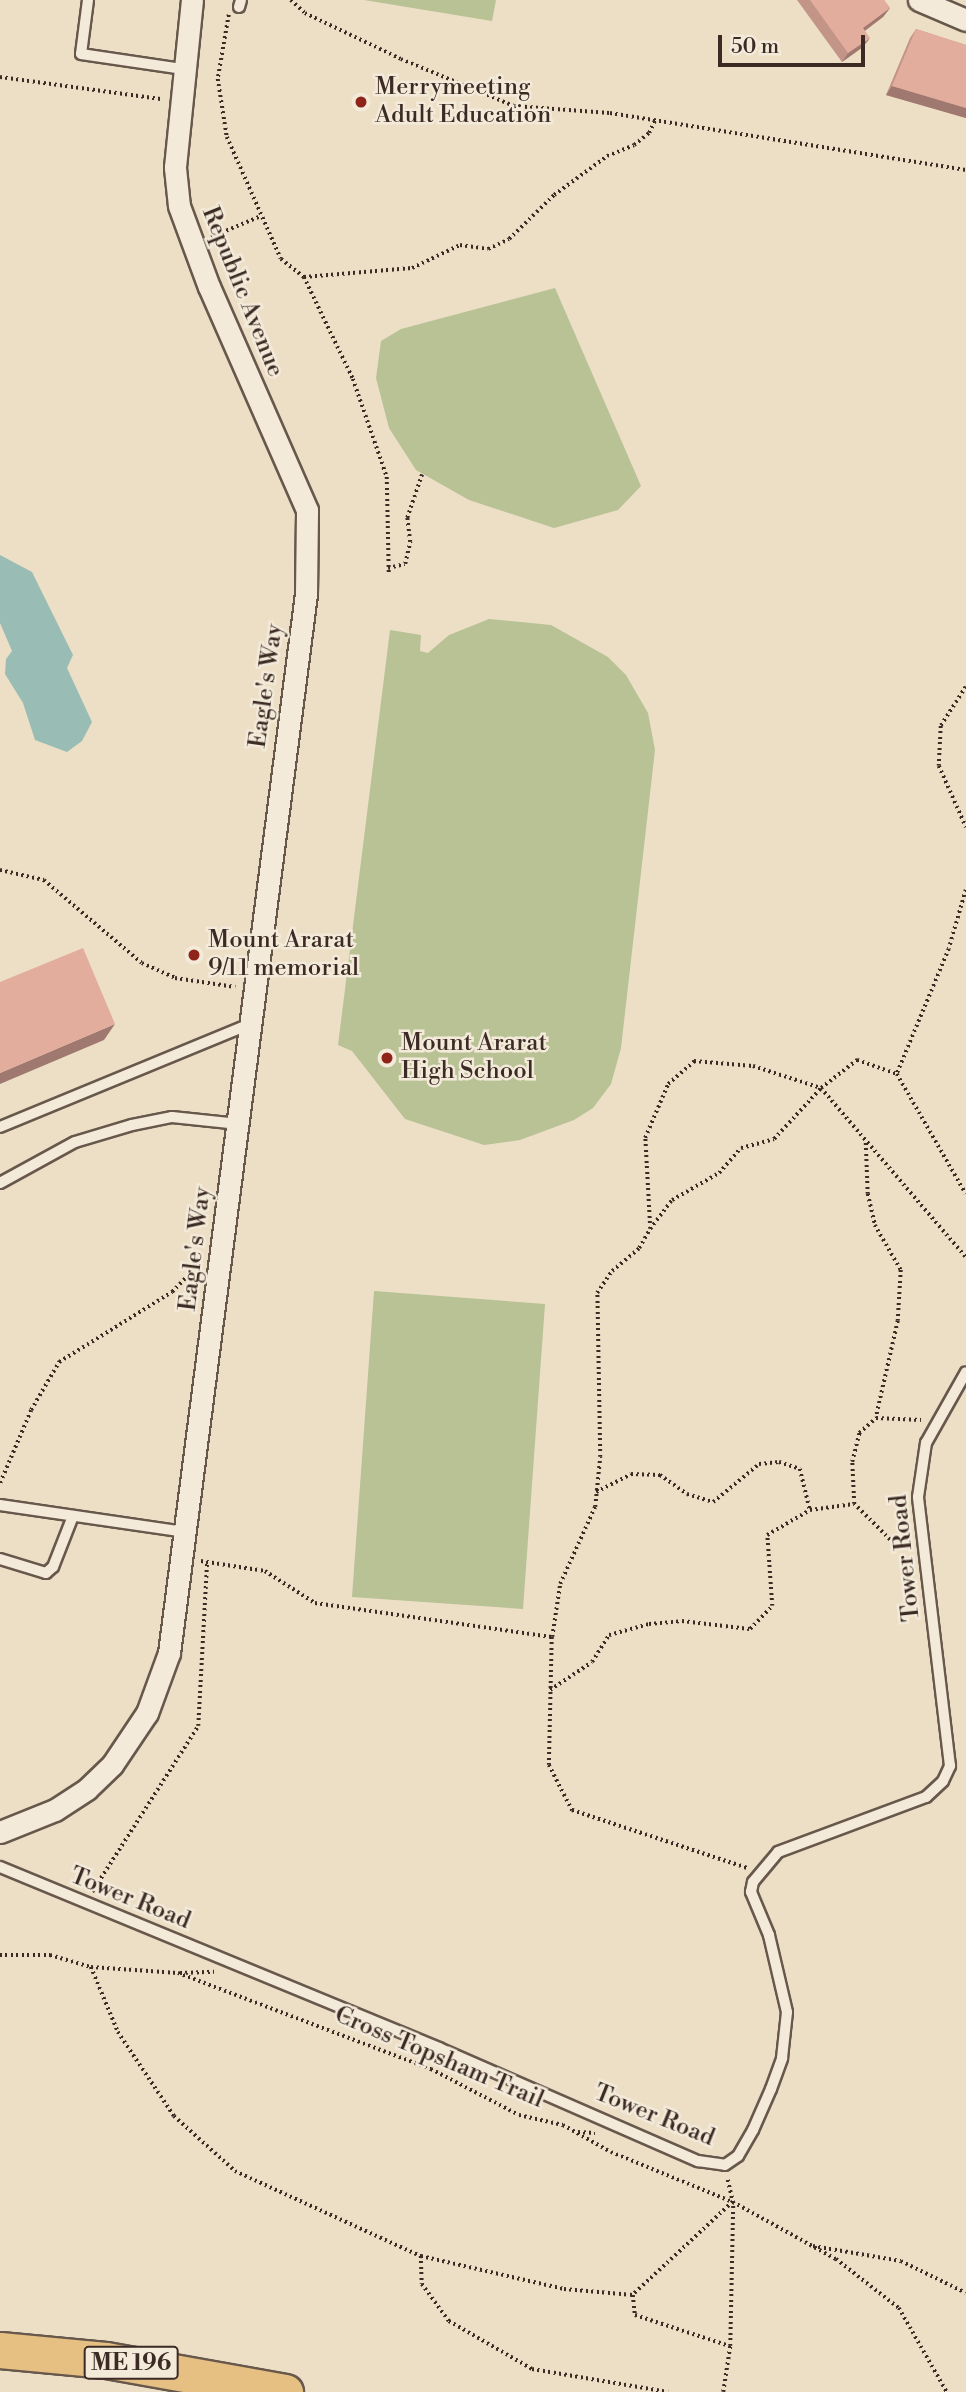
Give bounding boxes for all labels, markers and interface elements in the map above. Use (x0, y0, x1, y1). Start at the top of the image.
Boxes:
scale bar (721, 21, 868, 65)
text: 50 m (731, 34, 779, 60)
place label: Merrymeeting Adult Education (375, 74, 551, 130)
marker: Merrymeeting Adult Education (353, 94, 369, 110)
street label: Republic Avenue (195, 203, 289, 381)
street label: Eagle's Way (244, 622, 290, 750)
place label: Mount Ararat 9/11 memorial (208, 927, 359, 983)
marker: Mount Ararat 9/11 memorial (186, 947, 202, 963)
place label: Mount Ararat High School (401, 1030, 547, 1086)
marker: Mount Ararat High School (379, 1050, 395, 1066)
street label: Eagle's Way (174, 1185, 218, 1313)
street label: Tower Road (885, 1493, 927, 1623)
street label: Tower Road (66, 1862, 194, 1936)
street label: Cross Topsham Trail (330, 2001, 548, 2115)
street label: Tower Road (590, 2079, 718, 2153)
road number: ME 196 (82, 2344, 180, 2382)

